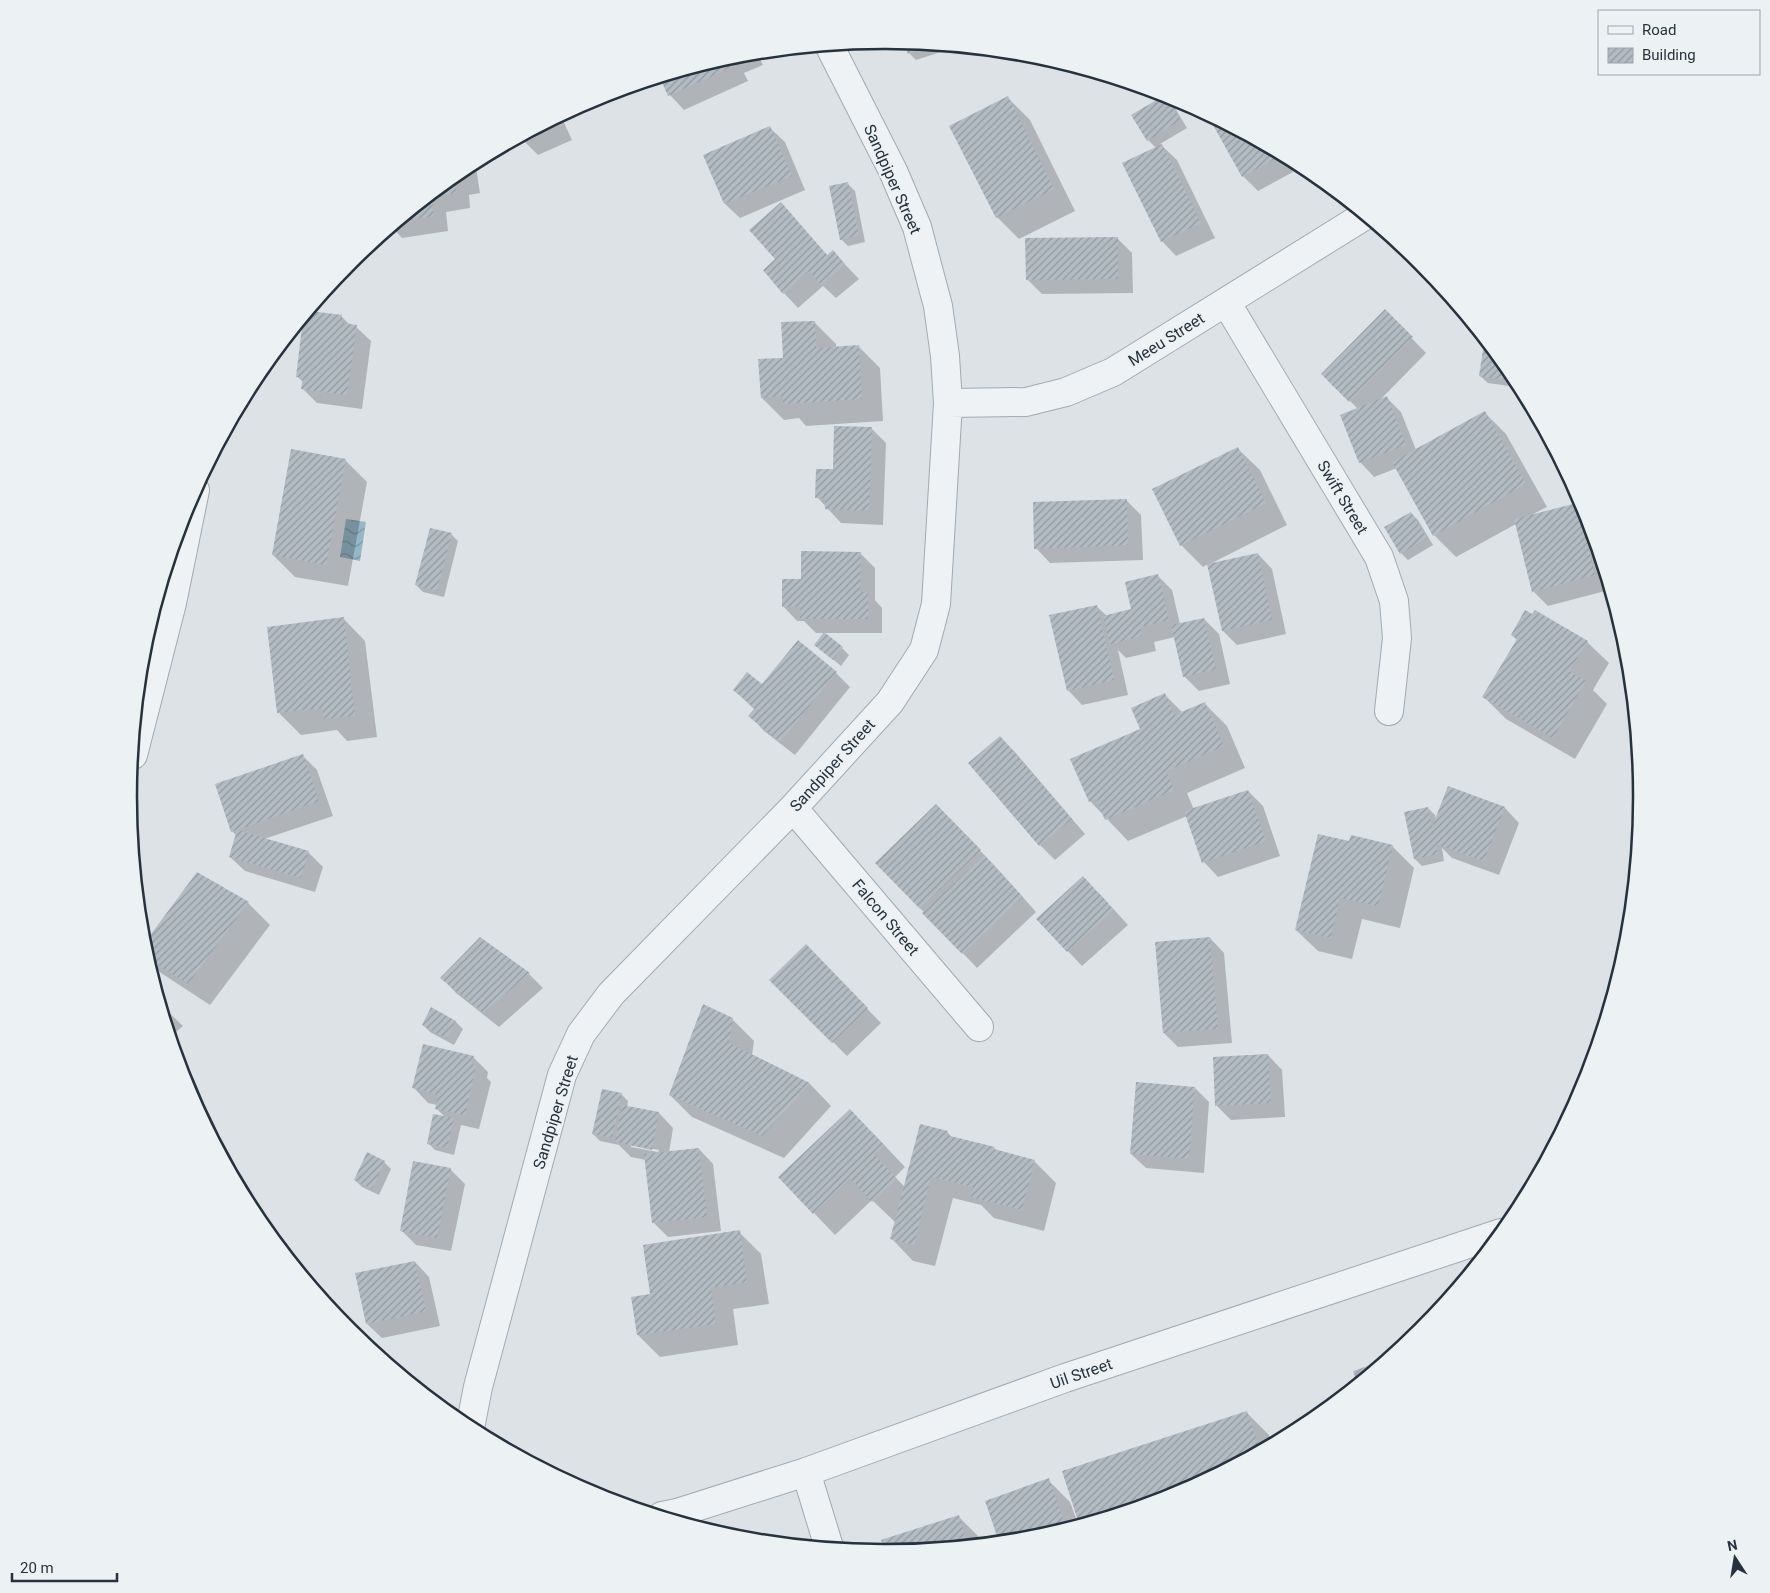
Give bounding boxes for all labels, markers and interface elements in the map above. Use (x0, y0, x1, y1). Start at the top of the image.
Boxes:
legend (1598, 10, 1760, 75)
text: Road (1642, 21, 1676, 39)
text: Building (1642, 46, 1696, 64)
street label: Sandpiper Street (860, 121, 925, 237)
street label: Meeu Street (1125, 309, 1208, 370)
street label: Swift Street (1313, 457, 1372, 537)
street label: Sandpiper Street (786, 715, 879, 816)
street label: Falcon Street (848, 875, 923, 959)
street label: Sandpiper Street (529, 1053, 582, 1171)
street label: Uil Street (1048, 1354, 1115, 1393)
north arrow (1710, 1533, 1760, 1583)
text: N (1726, 1536, 1739, 1554)
scale bar (12, 1550, 118, 1582)
text: 20 m (20, 1559, 54, 1577)

